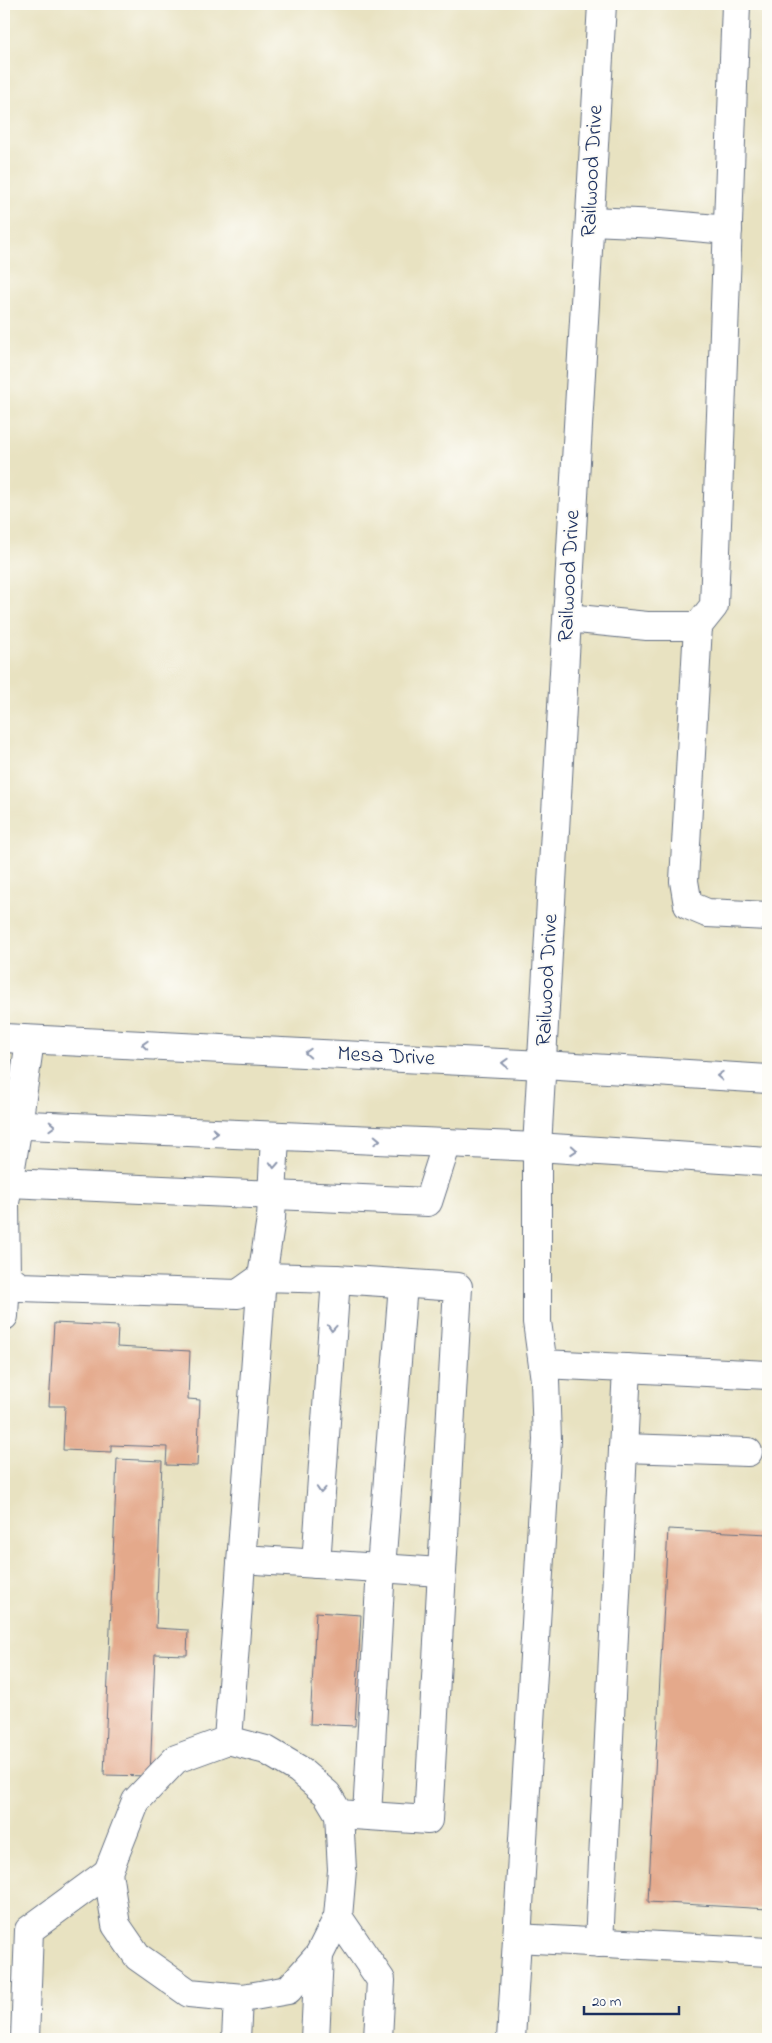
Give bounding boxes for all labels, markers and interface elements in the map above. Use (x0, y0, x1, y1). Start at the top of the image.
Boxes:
street label: Railwood Drive (574, 104, 612, 238)
street label: Railwood Drive (551, 509, 589, 643)
street label: Railwood Drive (529, 913, 567, 1047)
street label: Mesa Drive (336, 1038, 436, 1076)
one-way arrow (141, 1040, 149, 1051)
one-way arrow (303, 1048, 311, 1059)
one-way arrow (501, 1058, 509, 1069)
one-way arrow (715, 1070, 723, 1081)
one-way arrow (49, 1121, 57, 1132)
one-way arrow (211, 1128, 219, 1139)
one-way arrow (373, 1135, 381, 1146)
one-way arrow (571, 1144, 579, 1155)
one-way arrow (268, 1162, 279, 1170)
one-way arrow (327, 1324, 338, 1332)
one-way arrow (316, 1486, 327, 1494)
scale bar (584, 1983, 680, 2015)
text: 20 m (592, 1991, 622, 2013)

